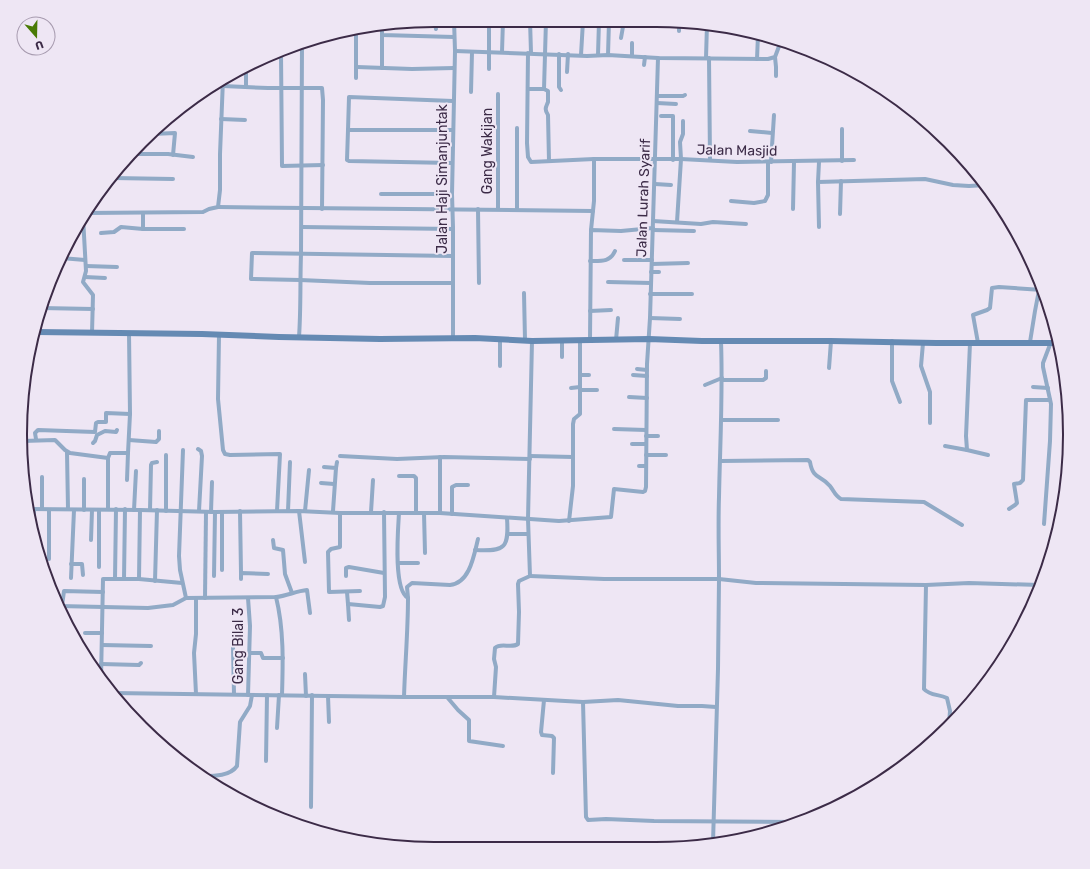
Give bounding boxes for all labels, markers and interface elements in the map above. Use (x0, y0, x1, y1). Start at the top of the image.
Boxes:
north arrow (16, 16, 56, 56)
text: U (33, 37, 45, 52)
street label: Jalan Haji Simanjuntak (434, 104, 451, 254)
street label: Gang Wakijan (479, 108, 496, 194)
street label: Jalan Lurah Syarif (633, 138, 654, 258)
street label: Jalan Masjid (696, 141, 778, 160)
street label: Gang Bilal 3 (230, 608, 247, 684)

